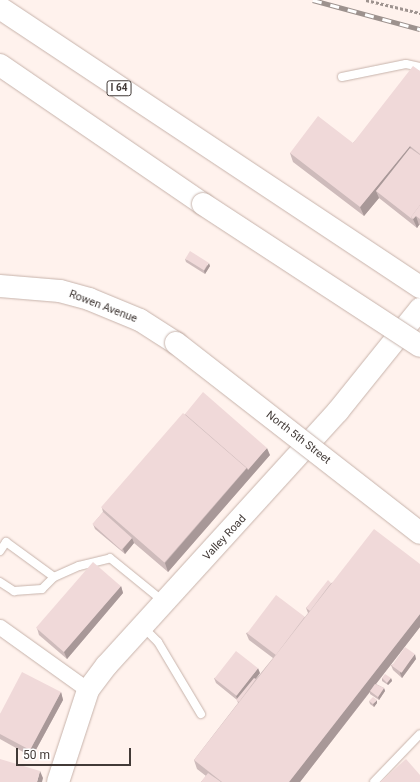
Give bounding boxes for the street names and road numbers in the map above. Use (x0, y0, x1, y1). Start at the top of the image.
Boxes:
road number: I 64 (106, 80, 132, 96)
street label: Rowen Avenue (67, 288, 139, 326)
street label: North 5th Street (263, 409, 333, 467)
street label: Valley Road (201, 513, 249, 563)

